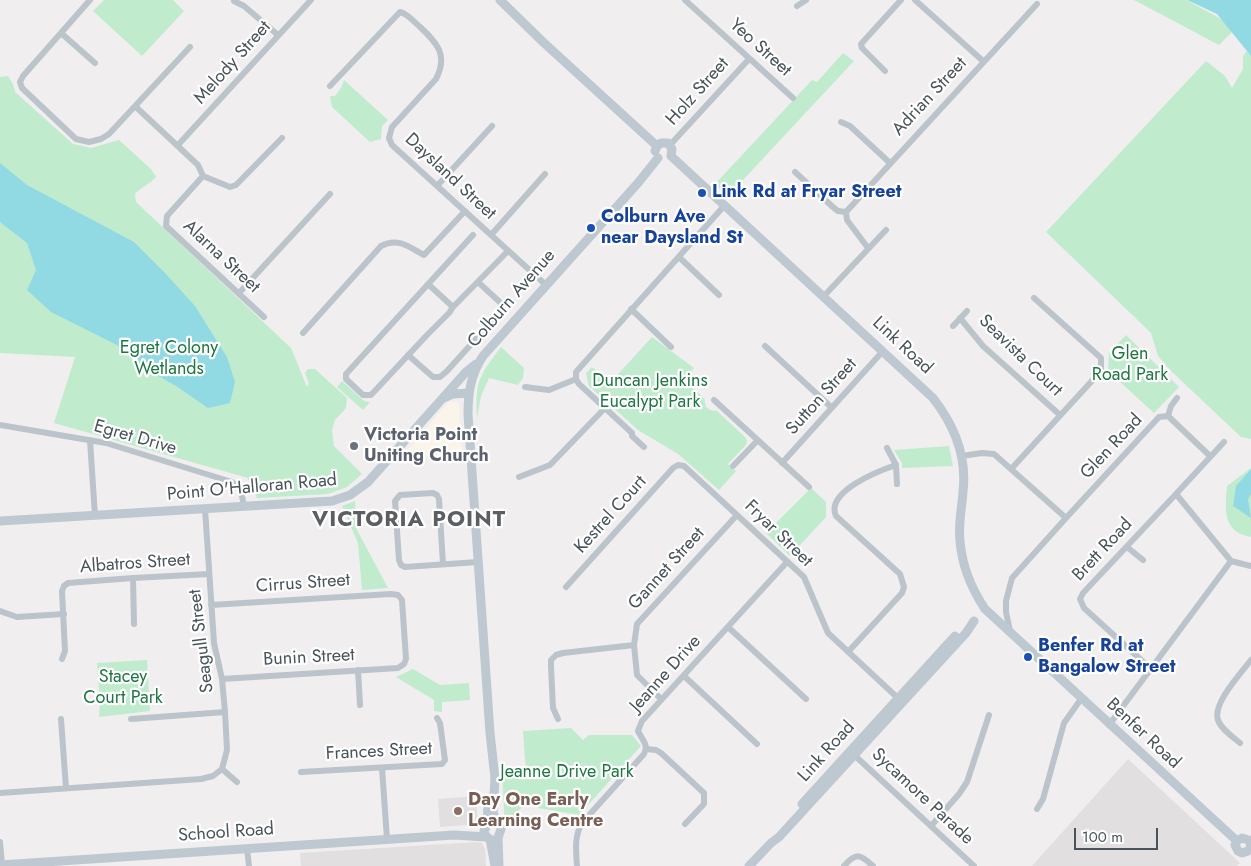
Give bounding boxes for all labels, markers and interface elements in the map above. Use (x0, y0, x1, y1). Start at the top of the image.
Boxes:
street label: Yeo Street (725, 15, 795, 81)
street label: Melody Street (190, 17, 276, 109)
street label: Adrian Street (888, 53, 972, 141)
street label: Holz Street (662, 54, 734, 130)
street label: Daysland Street (400, 129, 500, 225)
place label: Link Rd at Fryar Street (712, 182, 901, 204)
marker: Link Rd at Fryar Street (696, 187, 708, 199)
place label: Colburn Ave near Daysland St (601, 207, 743, 250)
street label: Alarna Street (178, 216, 264, 298)
marker: Colburn Ave near Daysland St (585, 222, 597, 234)
street label: Colburn Avenue (463, 245, 561, 353)
street label: Seavista Court (974, 311, 1066, 401)
street label: Link Road (867, 313, 937, 379)
park label: Egret Colony Wetlands (120, 338, 218, 380)
park label: Glen Road Park (1092, 344, 1168, 386)
street label: Sutton Street (782, 354, 862, 440)
park label: Duncan Jenkins Eucalypt Park (592, 371, 708, 414)
street label: Glen Road (1076, 410, 1148, 484)
street label: Egret Drive (91, 416, 179, 460)
place label: Victoria Point Uniting Church (364, 425, 489, 468)
marker: Victoria Point Uniting Church (348, 440, 360, 452)
street label: Point O'Halloran Road (166, 470, 338, 506)
street label: Kestrel Court (570, 472, 652, 558)
street label: Fryar Street (739, 496, 817, 572)
district label: VICTORIA POINT (310, 508, 508, 534)
street label: Brett Road (1068, 514, 1138, 586)
street label: Gannet Street (624, 523, 710, 615)
street label: Albatros Street (79, 549, 191, 579)
street label: Cirrus Street (255, 570, 351, 598)
street label: Seagull Street (185, 588, 219, 694)
street label: Jeanne Drive (626, 631, 706, 717)
place label: Benfer Rd at Bangalow Street (1038, 636, 1175, 679)
street label: Bunin Street (263, 645, 355, 671)
marker: Benfer Rd at Bangalow Street (1022, 651, 1034, 663)
park label: Stacey Court Park (83, 667, 163, 710)
street label: Benfer Road (1101, 694, 1185, 774)
street label: Link Road (794, 717, 860, 787)
street label: Frances Street (325, 738, 433, 766)
street label: Sycamore Parade (867, 744, 977, 850)
park label: Jeanne Drive Park (500, 762, 634, 784)
place label: Day One Early Learning Centre (468, 790, 603, 832)
marker: Day One Early Learning Centre (452, 805, 464, 817)
scale bar (1076, 818, 1160, 850)
street label: School Road (177, 819, 275, 847)
text: 100 m (1082, 826, 1123, 848)

